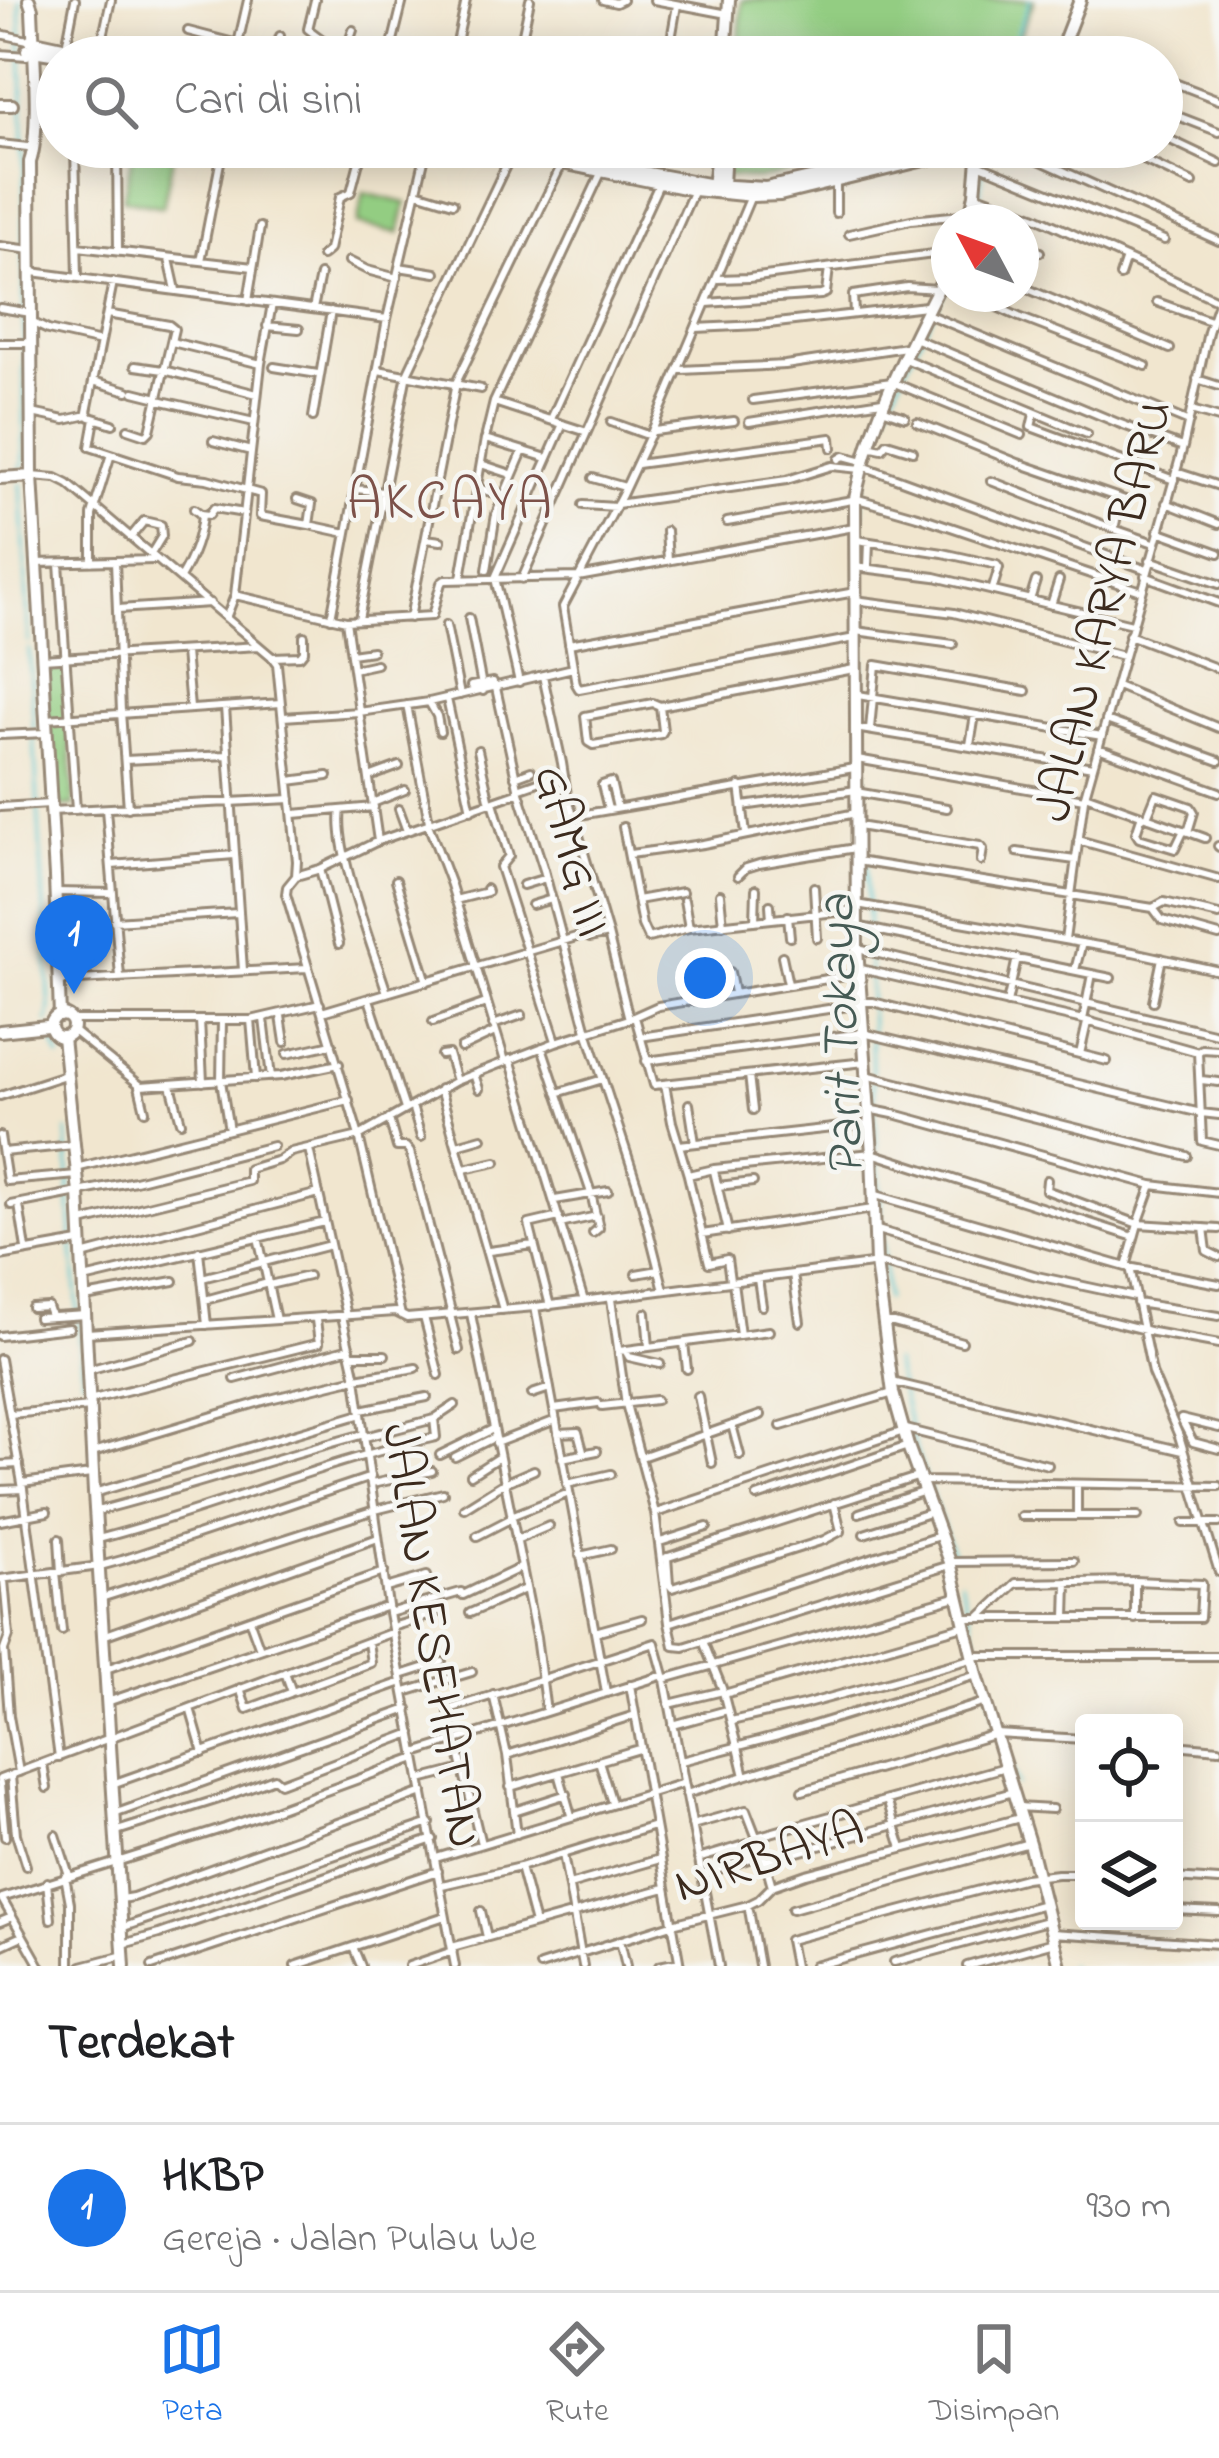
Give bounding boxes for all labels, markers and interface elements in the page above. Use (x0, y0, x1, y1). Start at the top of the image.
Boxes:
search box (36, 36, 1183, 168)
icon: search (78, 69, 144, 135)
text: Cari di sini (174, 69, 362, 135)
north arrow (931, 204, 1039, 312)
street label: JALAN KARYA BARU (1018, 393, 1195, 830)
district label: AKCAYA (347, 463, 555, 546)
street label: GAMG III (511, 757, 629, 946)
water label: Parit Tokaya (800, 892, 888, 1178)
pin: 1 (35, 895, 113, 994)
your location (675, 948, 735, 1008)
street label: JALAN KESEHATAN (359, 1418, 500, 1854)
map controls (1075, 1714, 1183, 1930)
button: locate (1075, 1714, 1183, 1822)
street label: NIRBAYA (665, 1793, 874, 1925)
button: layers (1075, 1822, 1183, 1930)
text: Terdekat (48, 2007, 234, 2082)
text: HKBP (162, 2146, 264, 2212)
text: 1 (81, 2179, 93, 2236)
text: 930 m (1086, 2179, 1171, 2236)
text: Gereja · Jalan Pulau We (162, 2212, 537, 2269)
tab: Peta (159, 2316, 225, 2436)
tab: Rute (544, 2316, 610, 2436)
tab: Disimpan (929, 2316, 1060, 2436)

